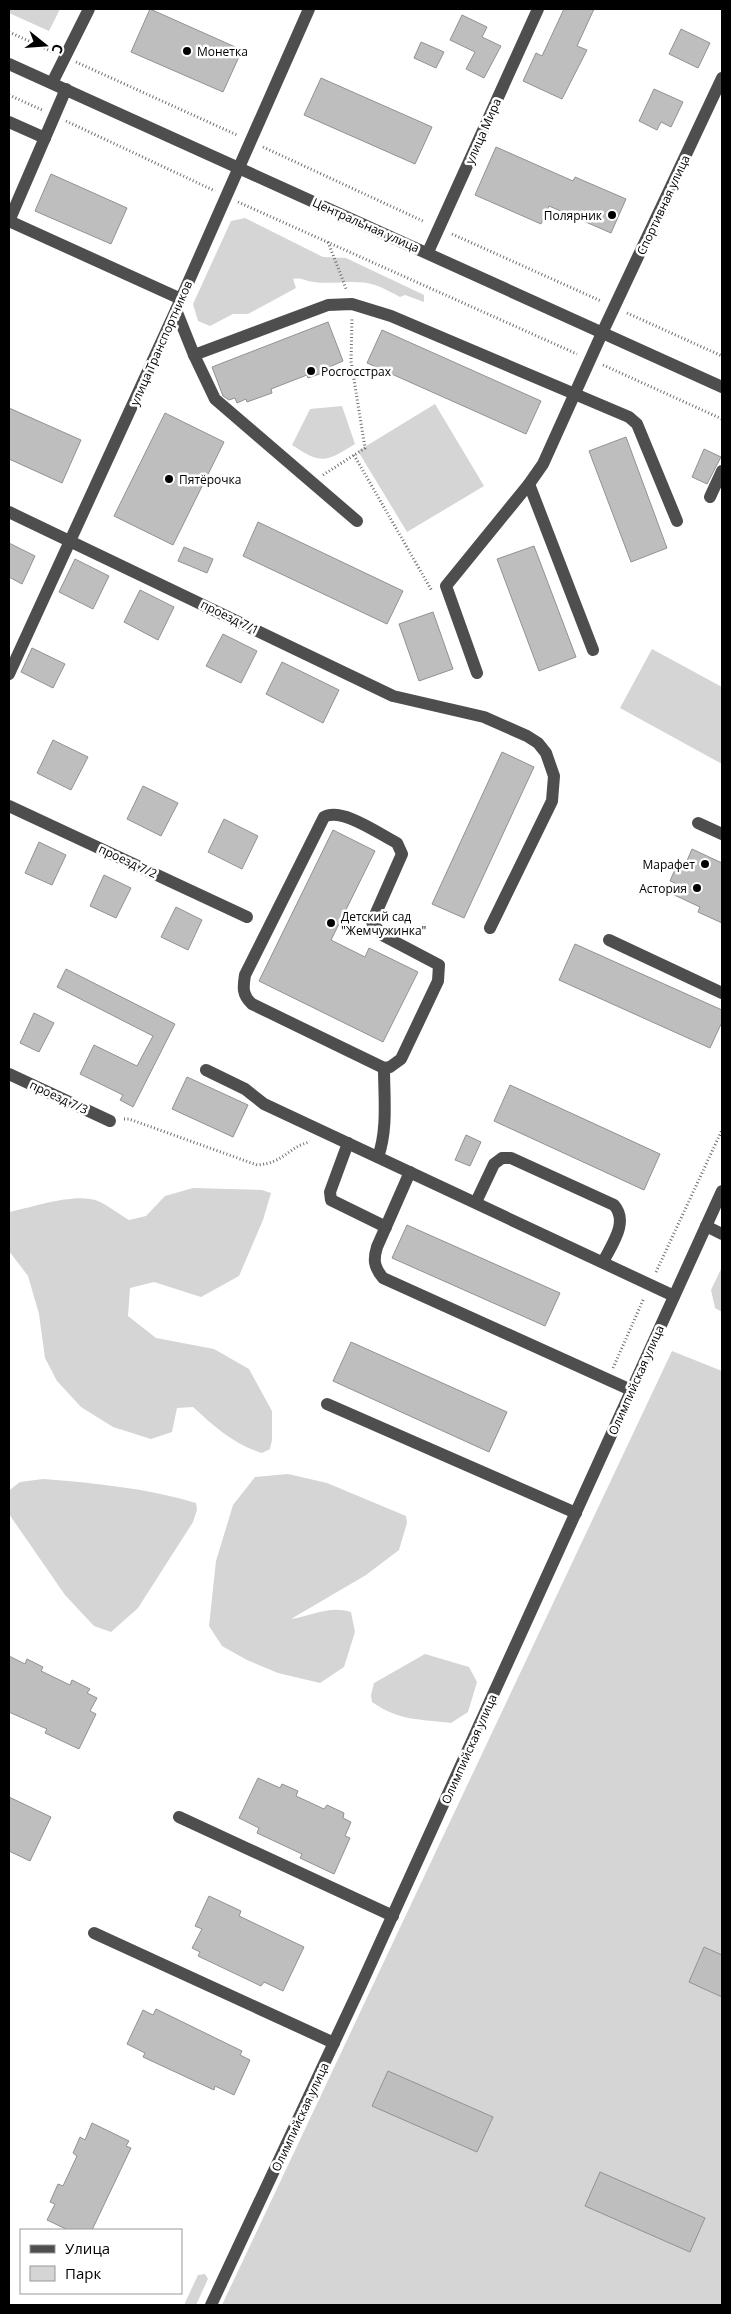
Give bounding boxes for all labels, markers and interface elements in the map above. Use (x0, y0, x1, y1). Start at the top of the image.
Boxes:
north arrow (20, 20, 70, 70)
text: С (47, 42, 68, 56)
place label: Монетка (197, 43, 248, 60)
marker: Монетка (181, 45, 193, 57)
street label: улица Мира (461, 95, 505, 167)
street label: Спортивная улица (632, 152, 694, 258)
street label: Центральная улица (310, 194, 422, 256)
place label: Полярник (544, 207, 603, 224)
marker: Полярник (606, 209, 618, 221)
street label: улица Транспортников (126, 278, 196, 408)
place label: Росгосстрах (321, 363, 392, 380)
marker: Росгосстрах (305, 365, 317, 377)
place label: Пятёрочка (179, 471, 241, 488)
marker: Пятёрочка (163, 473, 175, 485)
street label: проезд 7/1 (198, 596, 262, 638)
street label: проезд 7/2 (96, 840, 160, 882)
place label: Марафет (643, 856, 695, 873)
marker: Марафет (699, 858, 711, 870)
place label: Астория (639, 880, 687, 897)
marker: Астория (691, 882, 703, 894)
place label: Детский сад "Жемчужинка" (341, 908, 426, 939)
marker: Детский сад "Жемчужинка" (325, 917, 337, 929)
street label: проезд 7/3 (27, 1076, 91, 1118)
street label: Олимпийская улица (604, 1322, 668, 1438)
street label: Олимпийская улица (437, 1691, 501, 1807)
street label: Олимпийская улица (267, 2060, 333, 2174)
legend (20, 2229, 182, 2294)
text: Улица (65, 2238, 110, 2258)
text: Парк (65, 2263, 101, 2283)

